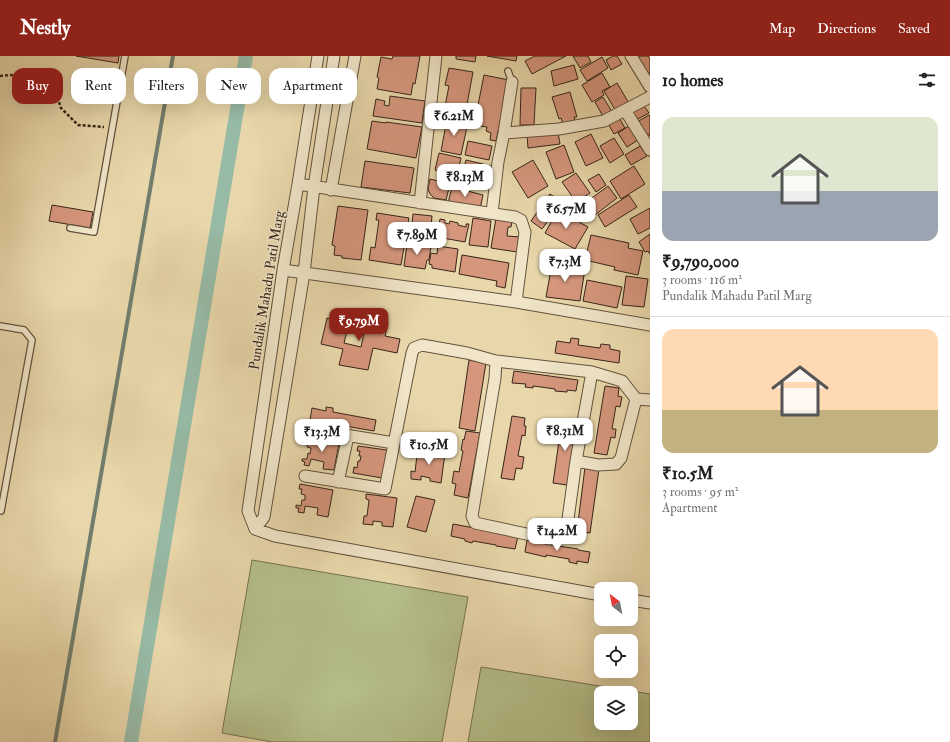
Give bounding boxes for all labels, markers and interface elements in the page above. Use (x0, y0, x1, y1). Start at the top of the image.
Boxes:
text: Nestly (20, 16, 70, 40)
text: Map (769, 20, 795, 37)
text: Directions (817, 20, 876, 37)
text: Saved (898, 20, 930, 37)
chip: Buy (12, 68, 63, 104)
chip: Rent (71, 68, 126, 104)
chip: Filters (134, 68, 198, 104)
chip: New (206, 68, 261, 104)
chip: Apartment (269, 68, 357, 104)
icon: filters (916, 69, 938, 91)
text: 10 homes (662, 70, 723, 91)
pin: ₹6.21M (421, 103, 487, 137)
text: ₹6.21M (434, 108, 474, 124)
icon: home (764, 143, 836, 215)
pin: ₹8.13M (432, 164, 498, 198)
text: ₹8.13M (446, 169, 484, 185)
pin: ₹6.57M (533, 196, 599, 230)
text: ₹6.57M (546, 201, 586, 217)
street label: Pundalik Mahadu Patil Marg (245, 208, 288, 371)
pin: ₹7.89M (384, 222, 450, 256)
text: ₹7.89M (397, 227, 437, 243)
pin: ₹7.3M (537, 249, 593, 283)
text: ₹9,790,000 (662, 251, 739, 272)
text: ₹7.3M (548, 254, 582, 270)
text: 3 rooms · 116 m² (662, 272, 742, 288)
text: Pundalik Mahadu Patil Marg (662, 288, 812, 304)
pin: ₹9.79M (326, 308, 392, 342)
text: ₹9.79M (338, 313, 380, 329)
icon: home (764, 355, 836, 427)
pin: ₹8.31M (532, 418, 598, 452)
pin: ₹13.3M (289, 419, 355, 453)
text: ₹8.31M (546, 423, 584, 439)
text: ₹13.3M (303, 424, 341, 440)
pin: ₹10.5M (396, 432, 462, 466)
text: ₹10.5M (409, 437, 449, 453)
text: ₹10.5M (662, 463, 713, 484)
text: 3 rooms · 95 m² (662, 484, 738, 500)
text: Apartment (662, 500, 718, 516)
pin: ₹14.2M (524, 518, 590, 552)
text: ₹14.2M (536, 523, 578, 539)
north arrow (594, 582, 638, 626)
map controls (594, 582, 638, 730)
button: locate (594, 634, 638, 678)
button: layers (594, 686, 638, 730)

